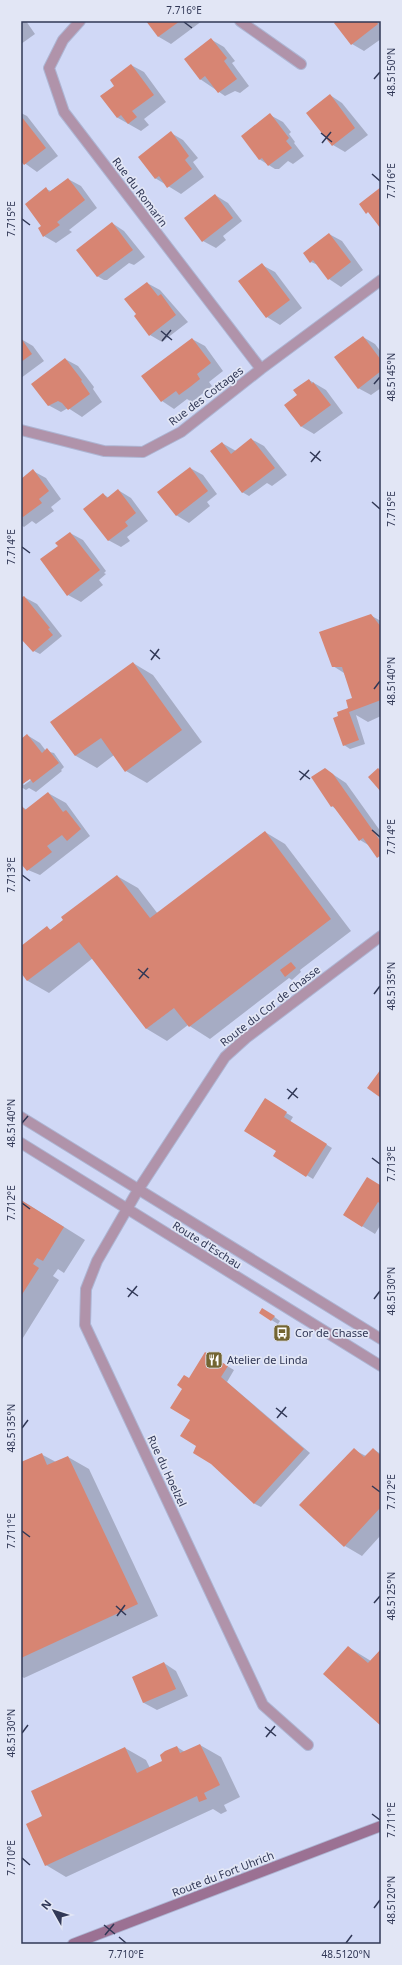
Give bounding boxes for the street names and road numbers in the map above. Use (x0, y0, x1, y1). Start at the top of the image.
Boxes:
street label: Rue du Romarin (109, 154, 171, 229)
street label: Rue des Cottages (165, 363, 246, 429)
street label: Route du Cor de Chasse (217, 962, 323, 1049)
street label: Route d'Eschau (170, 1217, 245, 1272)
street label: Rue du Hoelzel (144, 1433, 191, 1509)
street label: Route du Fort Uhrich (170, 1847, 276, 1900)

